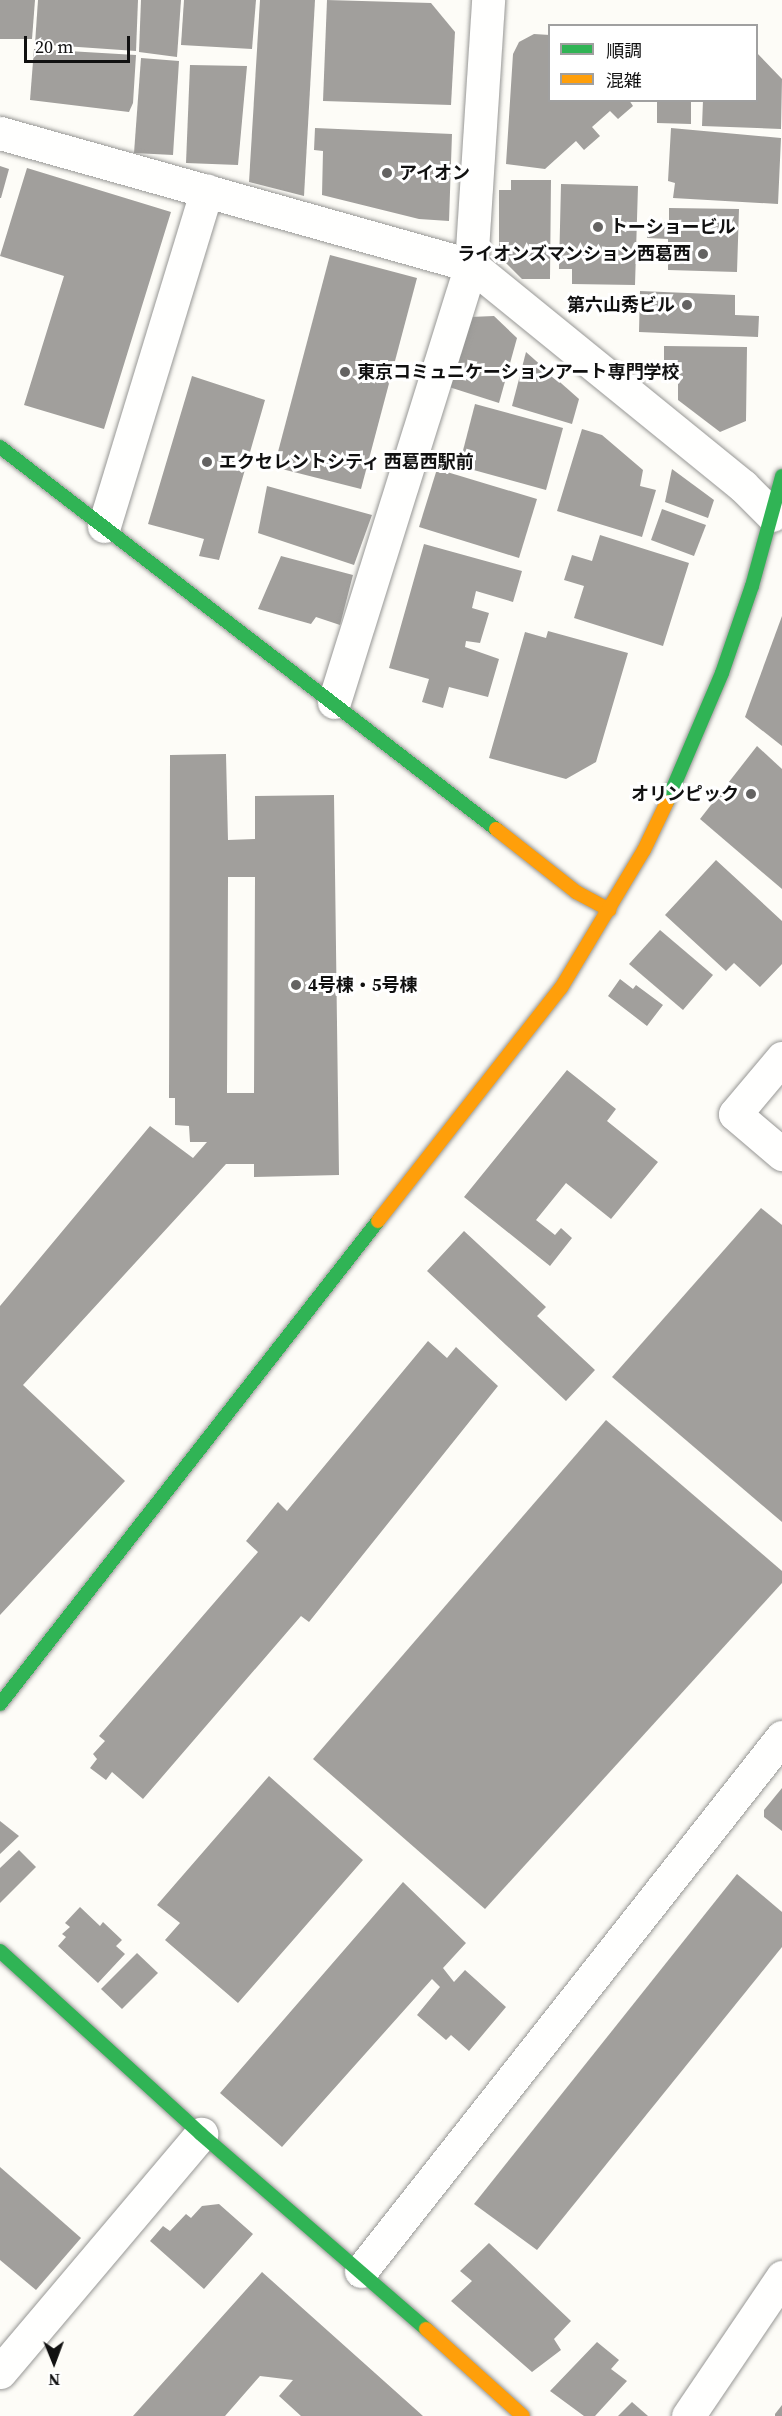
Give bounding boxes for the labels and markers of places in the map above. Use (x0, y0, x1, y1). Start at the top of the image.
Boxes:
place label: アイオン (399, 162, 471, 184)
marker: アイオン (380, 166, 394, 180)
place label: トーショービル (610, 216, 736, 238)
marker: トーショービル (591, 220, 605, 234)
place label: ライオンズマンション西葛西 (457, 243, 691, 265)
marker: ライオンズマンション西葛西 (696, 247, 710, 261)
place label: 第六山秀ビル (567, 294, 675, 316)
marker: 第六山秀ビル (680, 298, 694, 312)
place label: 東京コミュニケーションアート専門学校 (357, 361, 680, 383)
marker: 東京コミュニケーションアート専門学校 (338, 365, 352, 379)
place label: エクセレントシティ 西葛西駅前 (219, 451, 475, 473)
marker: エクセレントシティ 西葛西駅前 (200, 455, 214, 469)
place label: オリンピック (631, 783, 739, 805)
marker: オリンピック (744, 787, 758, 801)
place label: 4号棟・5号棟 (308, 974, 418, 996)
marker: 4号棟・5号棟 (289, 978, 303, 992)

